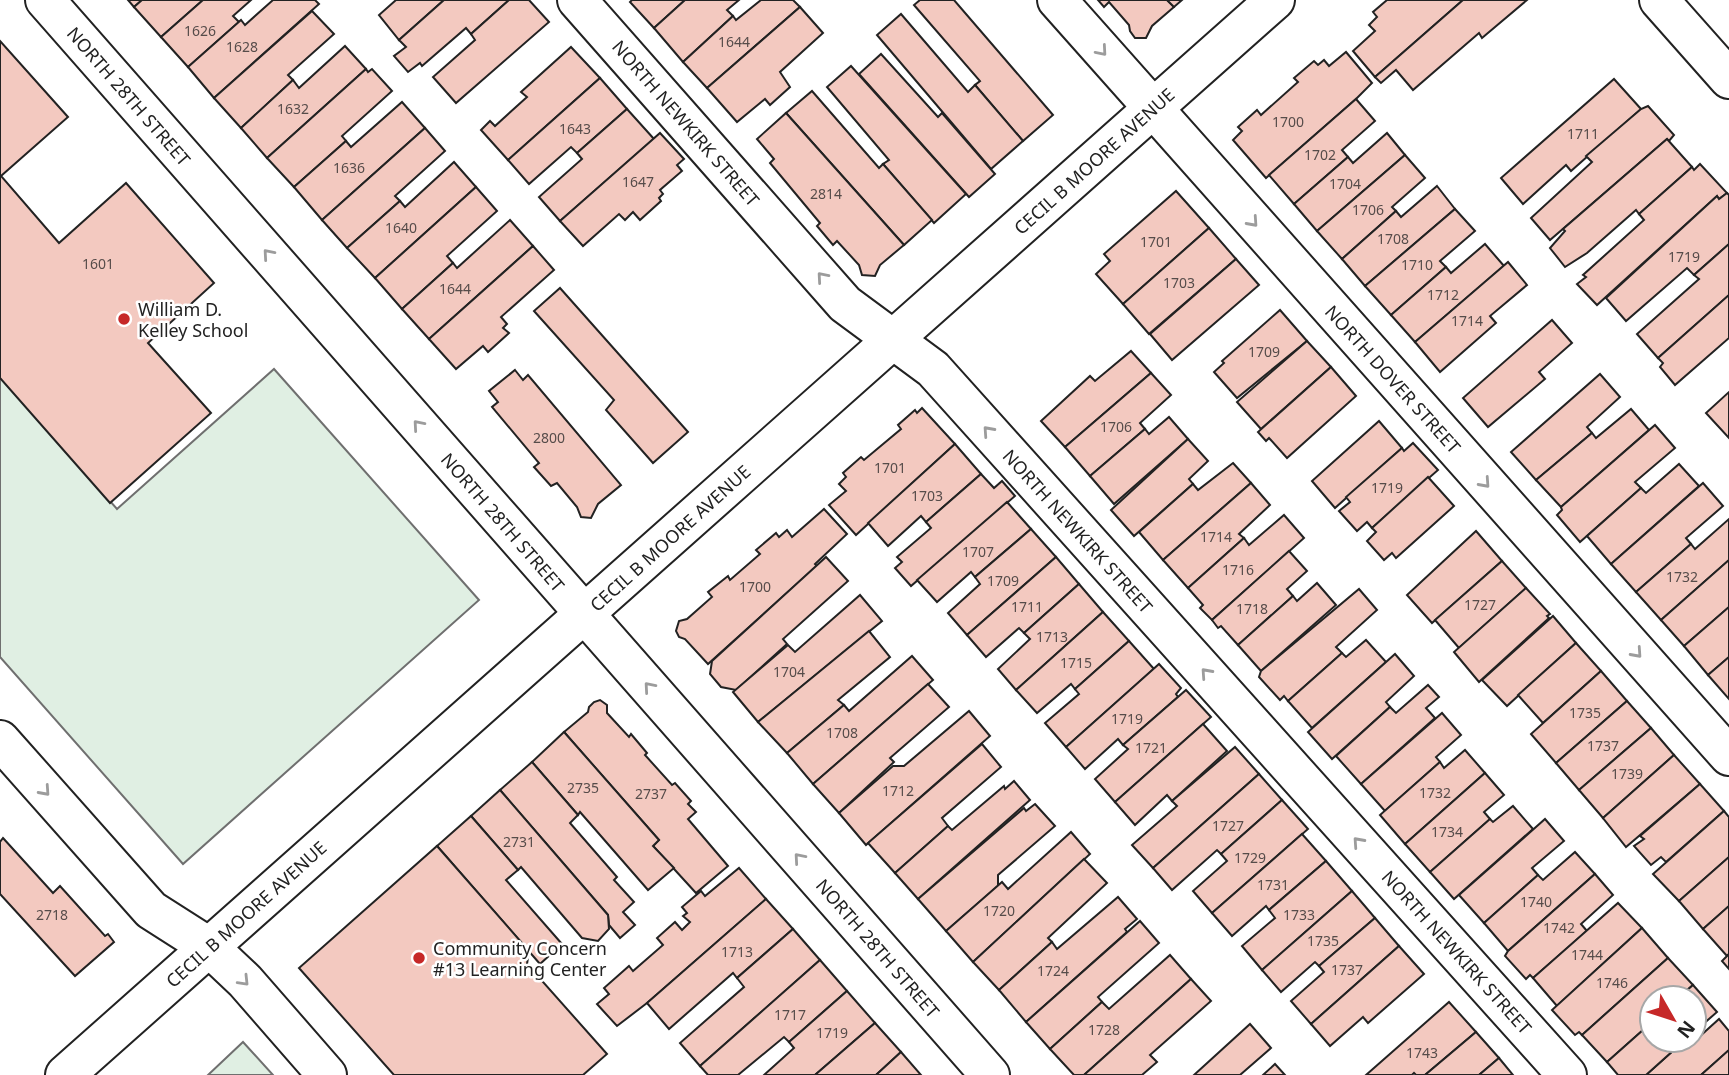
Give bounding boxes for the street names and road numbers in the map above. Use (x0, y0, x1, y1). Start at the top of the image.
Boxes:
street label: NORTH 28TH STREET (62, 21, 196, 171)
street label: NORTH NEWKIRK STREET (607, 35, 765, 211)
street label: CECIL B MOORE AVENUE (1009, 82, 1179, 240)
street label: NORTH DOVER STREET (1320, 300, 1466, 458)
street label: NORTH NEWKIRK STREET (998, 444, 1158, 618)
street label: NORTH 28TH STREET (436, 447, 570, 597)
street label: CECIL B MOORE AVENUE (585, 459, 755, 617)
street label: CECIL B MOORE AVENUE (161, 835, 331, 993)
street label: NORTH NEWKIRK STREET (1377, 865, 1537, 1039)
street label: NORTH 28TH STREET (811, 873, 945, 1023)

